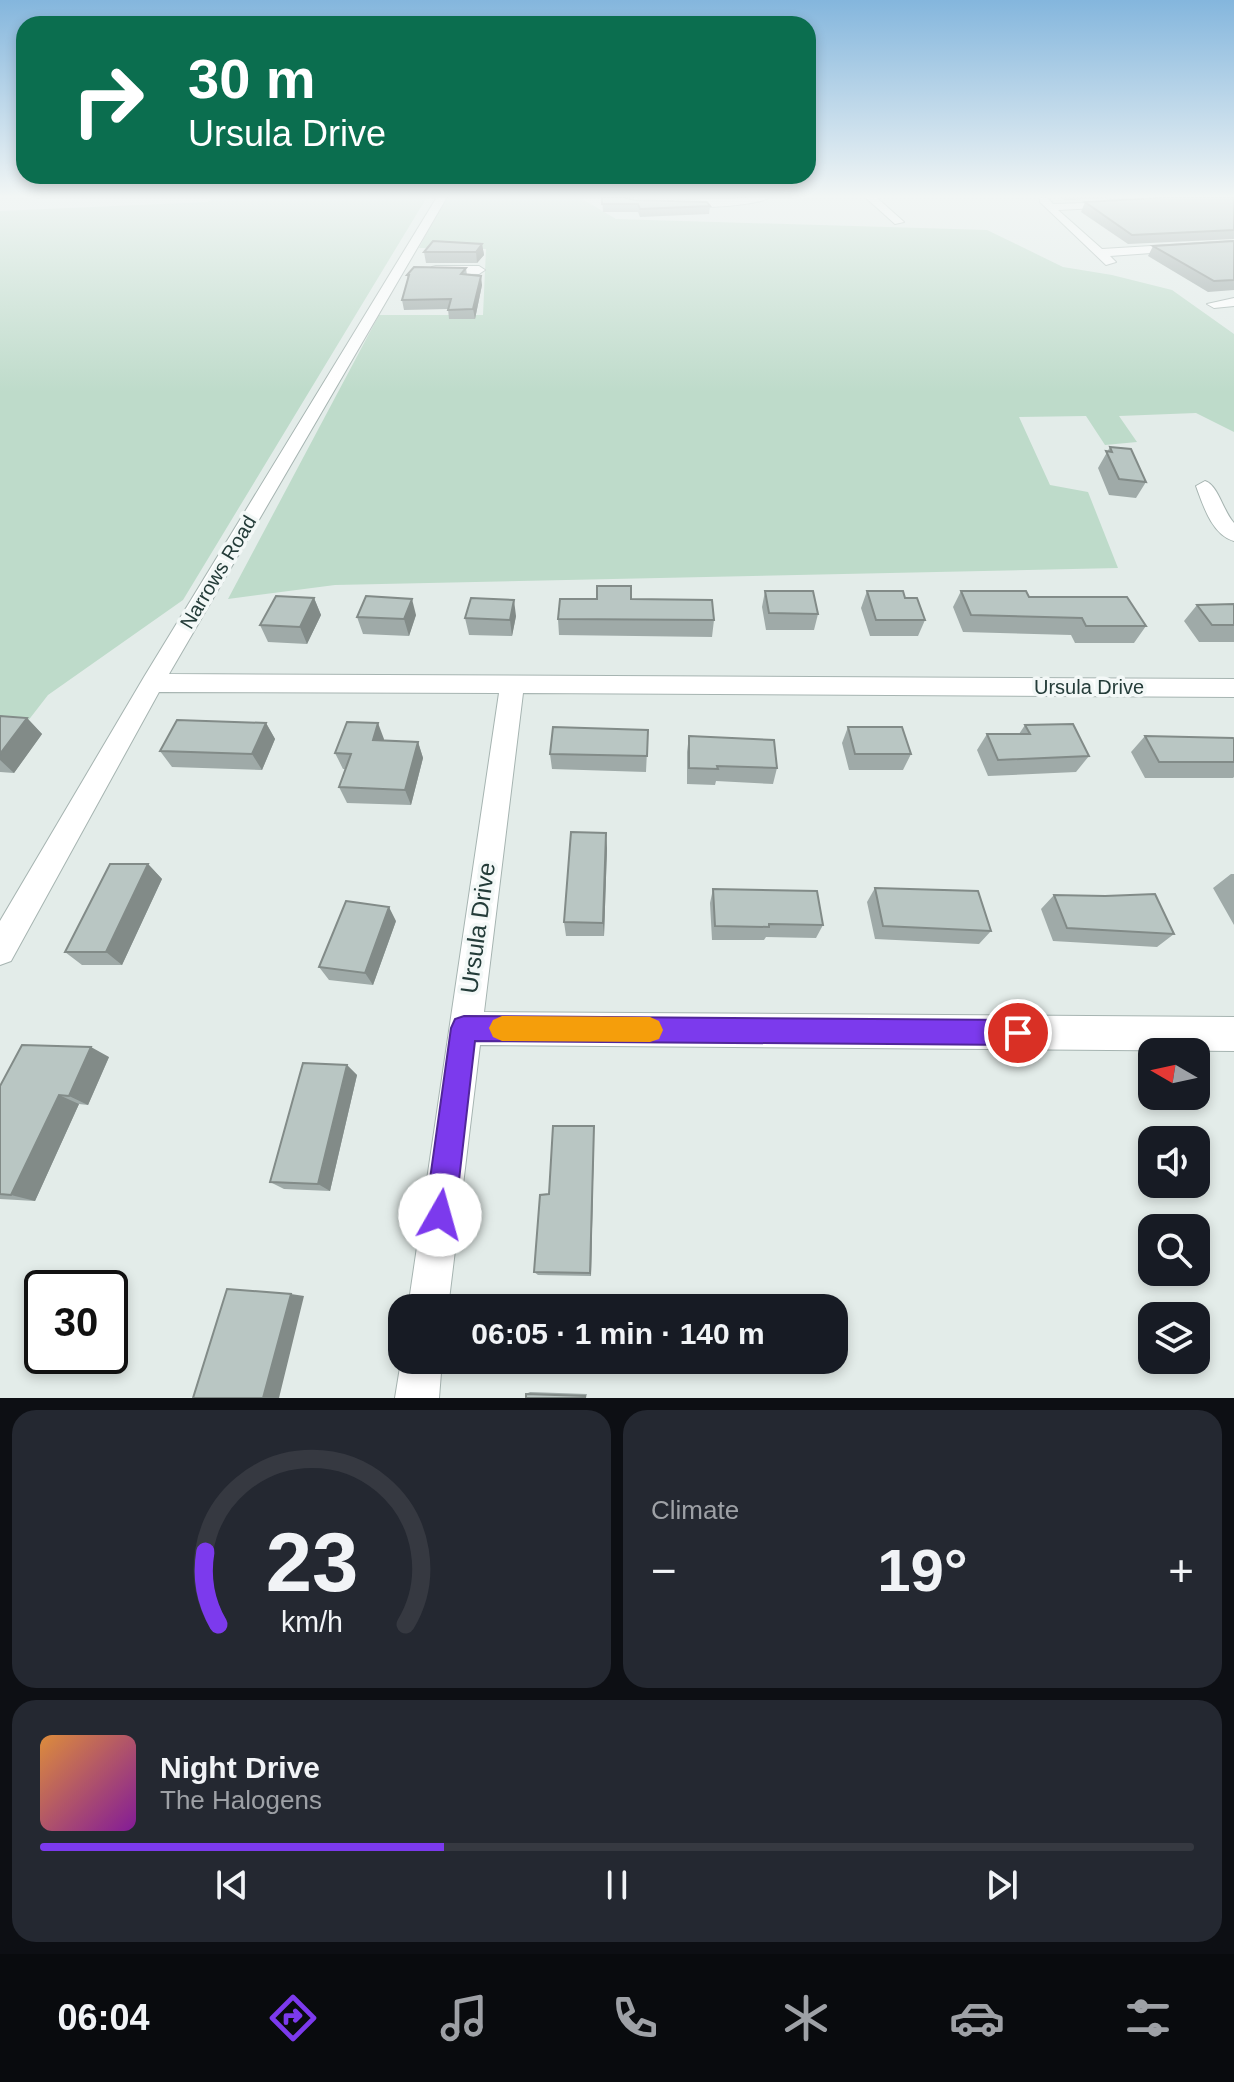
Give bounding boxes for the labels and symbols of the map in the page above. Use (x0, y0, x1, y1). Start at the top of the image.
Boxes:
street label: Narrows Road (176, 512, 260, 632)
street label: Ursula Drive (1034, 676, 1144, 698)
street label: Ursula Drive (455, 861, 500, 995)
pin (984, 999, 1052, 1067)
north arrow (1138, 1038, 1210, 1110)
position arrow (398, 1173, 482, 1257)
speed limit sign: 30 (24, 1270, 128, 1374)

